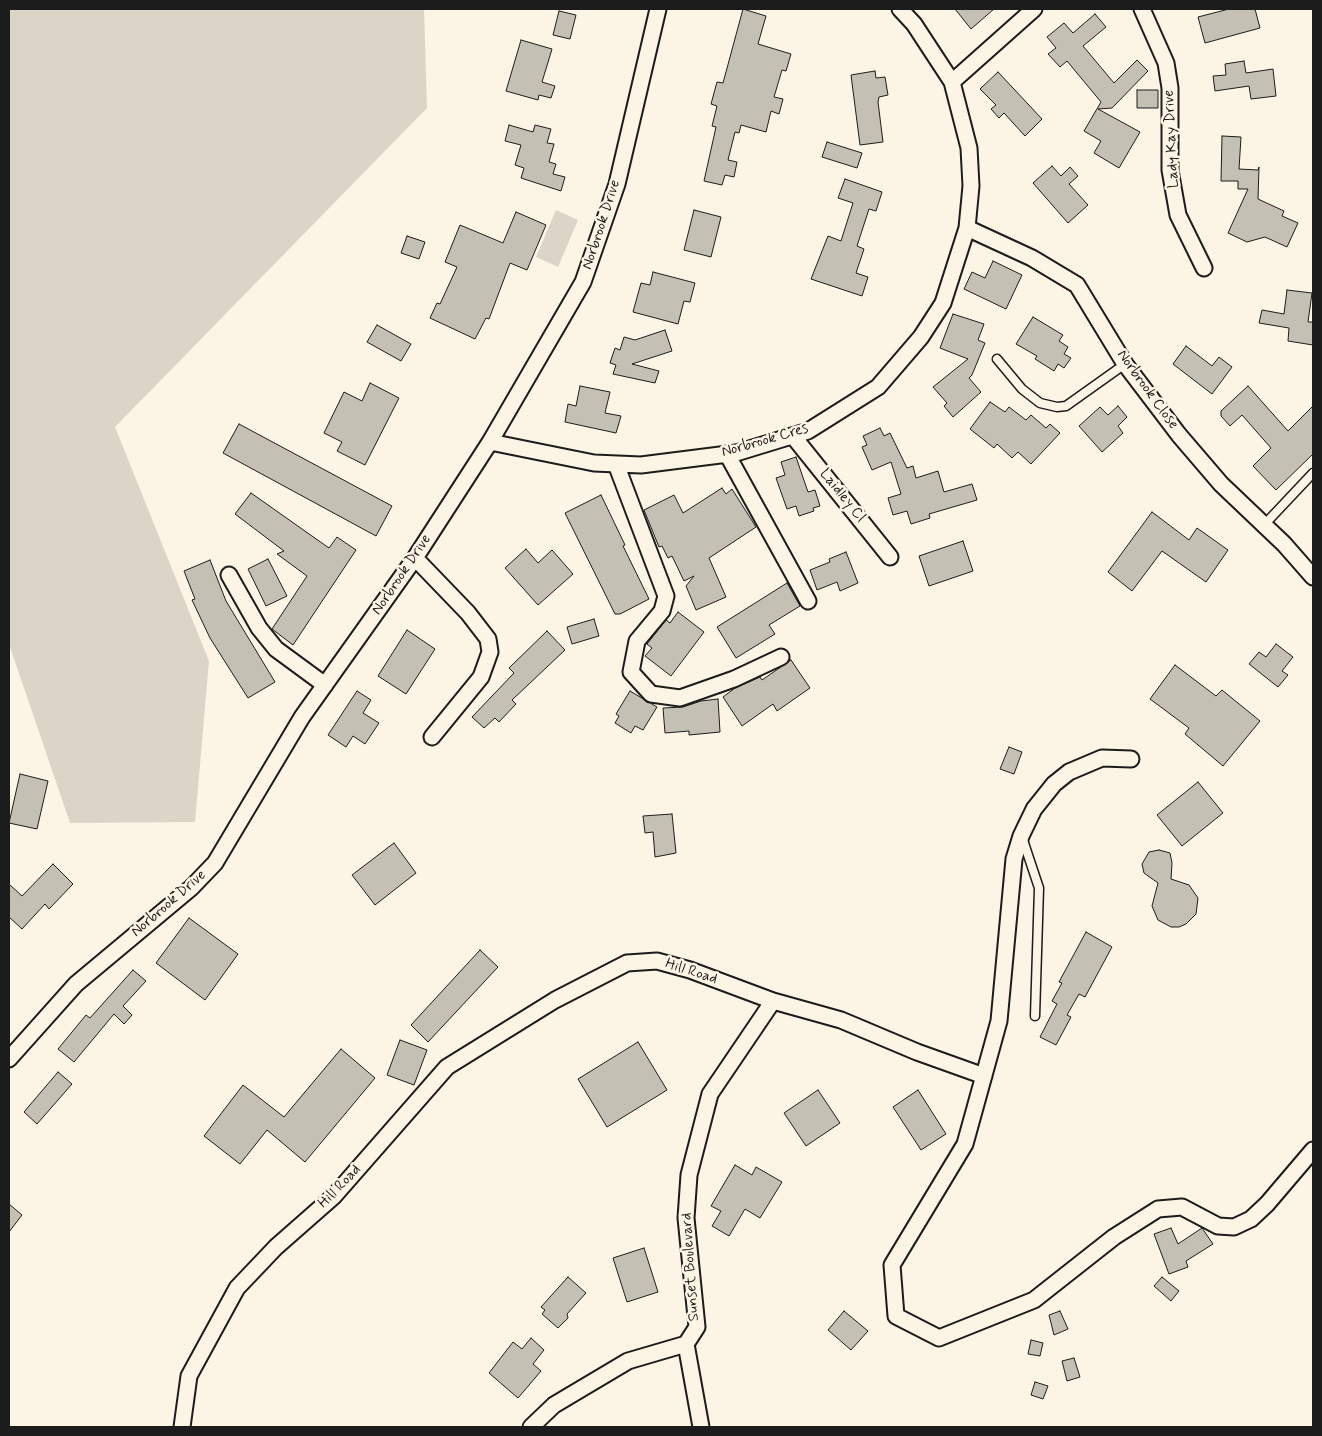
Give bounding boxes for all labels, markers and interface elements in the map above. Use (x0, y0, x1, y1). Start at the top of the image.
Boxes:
street label: Lady Kay Drive (1160, 89, 1184, 189)
street label: Norbrook Drive (579, 178, 625, 272)
street label: Norbrook Close (1112, 347, 1182, 433)
street label: Norbrook Cres (720, 420, 810, 462)
street label: Laidley Cl (815, 466, 869, 526)
street label: Norbrook Drive (368, 531, 436, 619)
street label: Norbrook Drive (128, 867, 210, 941)
street label: Hill Road (663, 955, 719, 989)
street label: Hill Road (315, 1161, 365, 1213)
street label: Sunset Boulevard (678, 1212, 704, 1322)

